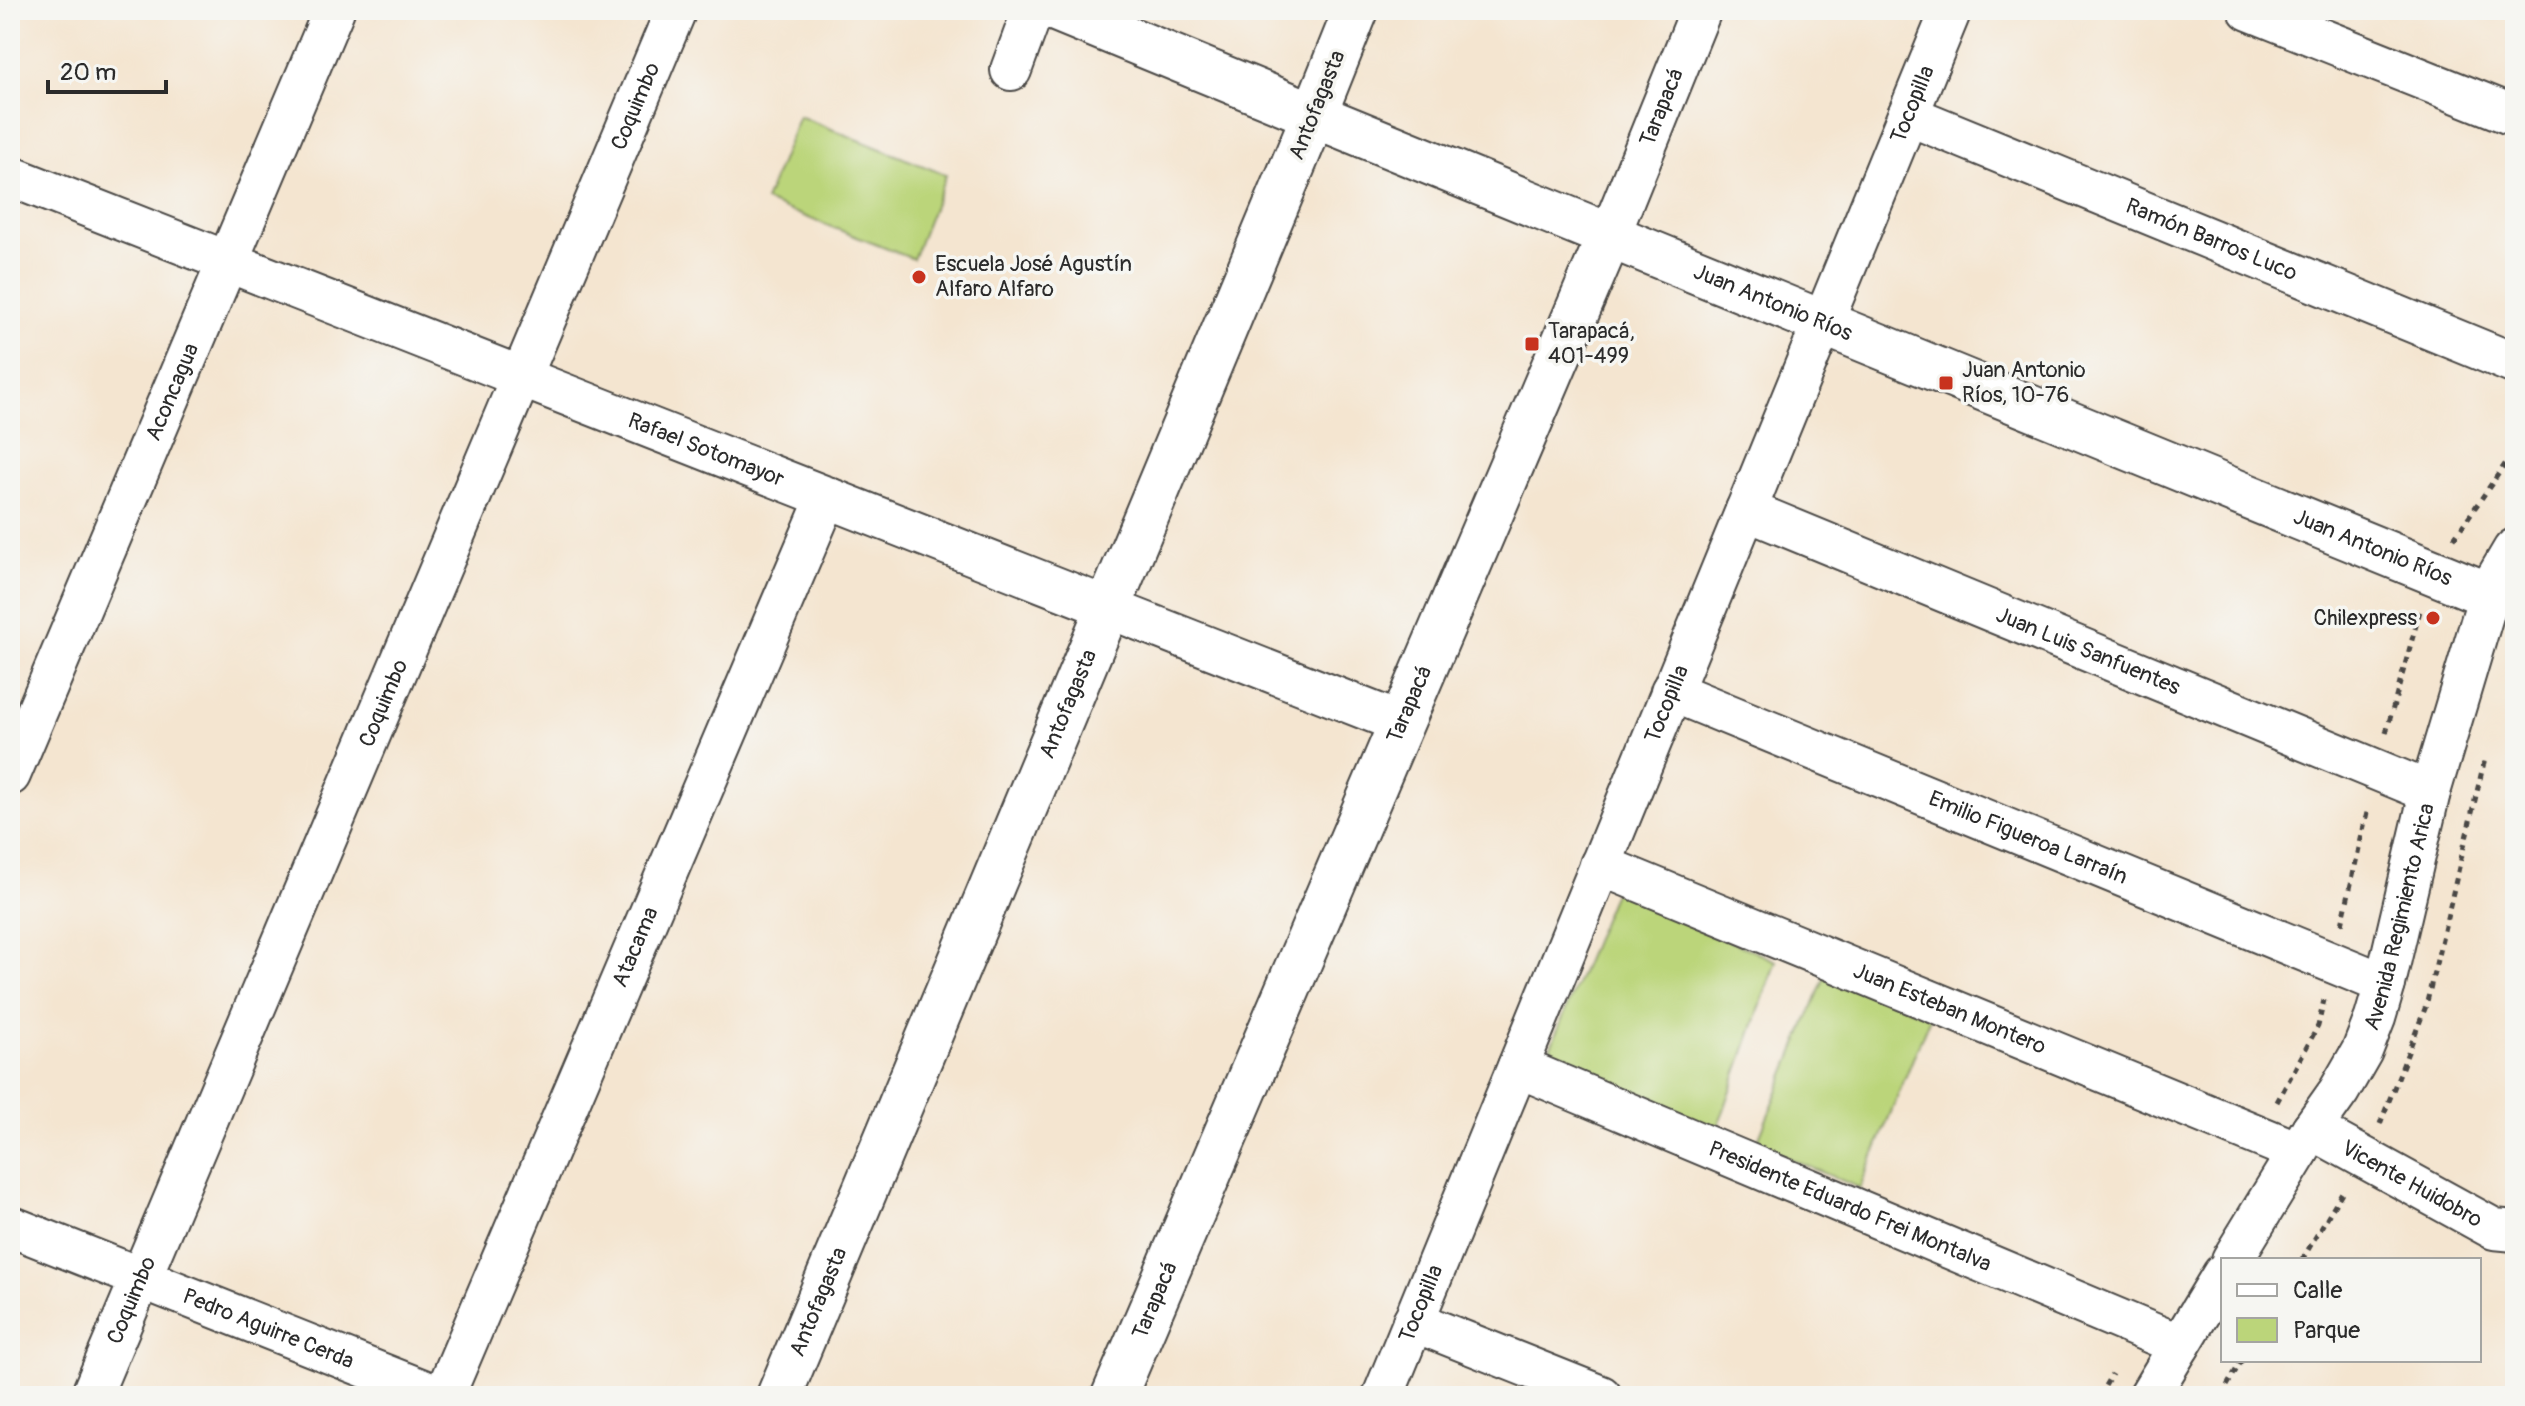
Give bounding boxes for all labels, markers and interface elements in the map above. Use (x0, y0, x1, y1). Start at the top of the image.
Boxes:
scale bar (48, 44, 166, 94)
street label: Antofagasta (1282, 46, 1352, 164)
text: 20 m (60, 58, 116, 87)
street label: Coquimbo (605, 58, 666, 154)
street label: Tocopilla (1884, 61, 1941, 147)
street label: Tarapacá (1633, 64, 1690, 150)
street label: Ramón Barros Luco (2122, 192, 2301, 287)
place label: Escuela José Agustín Alfaro Alfaro (935, 250, 1132, 303)
street label: Juan Antonio Ríos (1689, 258, 1857, 347)
marker: Escuela José Agustín Alfaro Alfaro (910, 268, 928, 286)
place label: Tarapacá, 401-499 (1548, 317, 1635, 370)
marker: Tarapacá, 401-499 (1523, 335, 1541, 353)
street label: Aconcagua (139, 339, 205, 445)
place label: Juan Antonio Ríos, 10-76 (1962, 356, 2086, 409)
marker: Juan Antonio Ríos, 10-76 (1937, 374, 1955, 392)
street label: Rafael Sotomayor (624, 406, 788, 493)
street label: Juan Antonio Ríos (2289, 503, 2456, 593)
street label: Juan Luis Sanfuentes (1992, 601, 2184, 702)
place label: Chilexpress (2314, 604, 2417, 632)
marker: Chilexpress (2424, 609, 2442, 627)
street label: Antofagasta (1033, 645, 1103, 763)
street label: Coquimbo (353, 655, 414, 751)
street label: Tocopilla (1638, 661, 1695, 747)
street label: Tarapacá (1381, 662, 1438, 747)
street label: Emilio Figueroa Larraín (1925, 784, 2132, 891)
street label: Avenida Regimiento Arica (2358, 801, 2441, 1034)
street label: Atacama (606, 903, 665, 991)
street label: Juan Esteban Montero (1849, 957, 2050, 1061)
street label: Vicente Huidobro (2337, 1134, 2487, 1234)
street label: Presidente Eduardo Frei Montalva (1704, 1135, 1996, 1278)
street label: Antofagasta (783, 1243, 854, 1361)
street label: Coquimbo (101, 1252, 162, 1348)
street label: Tarapacá (1126, 1257, 1184, 1343)
legend (2221, 1258, 2481, 1362)
street label: Tocopilla (1393, 1261, 1449, 1346)
text: Calle (2293, 1276, 2342, 1305)
street label: Pedro Aguirre Cerda (179, 1282, 358, 1375)
text: Parque (2293, 1316, 2360, 1345)

